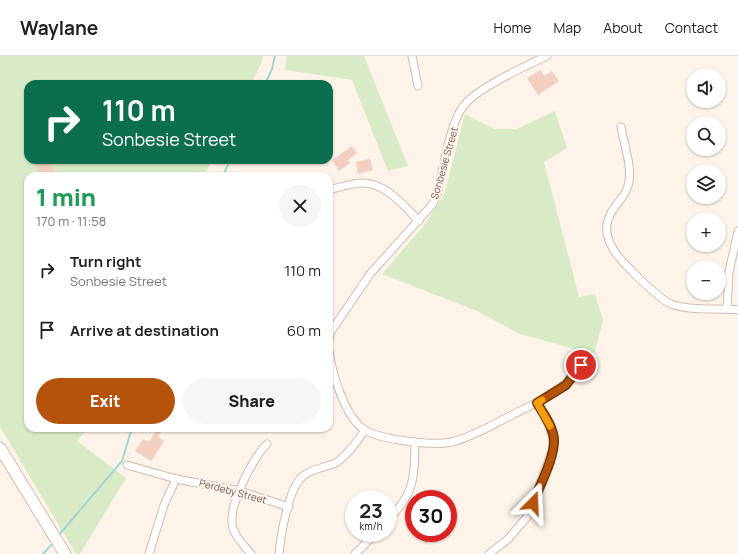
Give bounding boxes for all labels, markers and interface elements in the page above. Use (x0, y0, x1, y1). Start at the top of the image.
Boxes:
text: Waylane (20, 15, 98, 41)
text: Home (494, 18, 531, 37)
text: Map (553, 18, 581, 37)
text: About (603, 18, 643, 37)
text: Contact (665, 18, 718, 37)
map controls (686, 68, 726, 300)
button: sound (686, 68, 726, 108)
text: 110 m (102, 91, 176, 129)
icon: right (36, 96, 88, 148)
button: search (686, 116, 726, 156)
street label: Sonbesie Street (427, 125, 461, 201)
text: Sonbesie Street (102, 127, 236, 151)
button: layers (686, 164, 726, 204)
text: 1 min (36, 180, 96, 213)
button: close (279, 185, 321, 227)
text: 170 m · 11:58 (36, 212, 106, 230)
button: + (686, 212, 726, 252)
text: Turn right (70, 251, 141, 272)
icon: right (36, 259, 58, 281)
text: 110 m (284, 260, 321, 281)
button: − (686, 260, 726, 300)
text: Sonbesie Street (70, 272, 167, 290)
icon: arrive (36, 319, 58, 341)
text: Arrive at destination (70, 320, 219, 341)
text: 60 m (287, 320, 321, 341)
pin (564, 348, 598, 382)
icon: arrive (570, 354, 592, 376)
button: Exit (36, 378, 175, 424)
button: Share (183, 378, 321, 424)
street label: Perdeby Street (198, 475, 268, 507)
position arrow (512, 482, 554, 524)
speed limit sign: 30 (405, 490, 457, 542)
text: 23 (359, 497, 383, 524)
text: km/h (359, 519, 383, 533)

